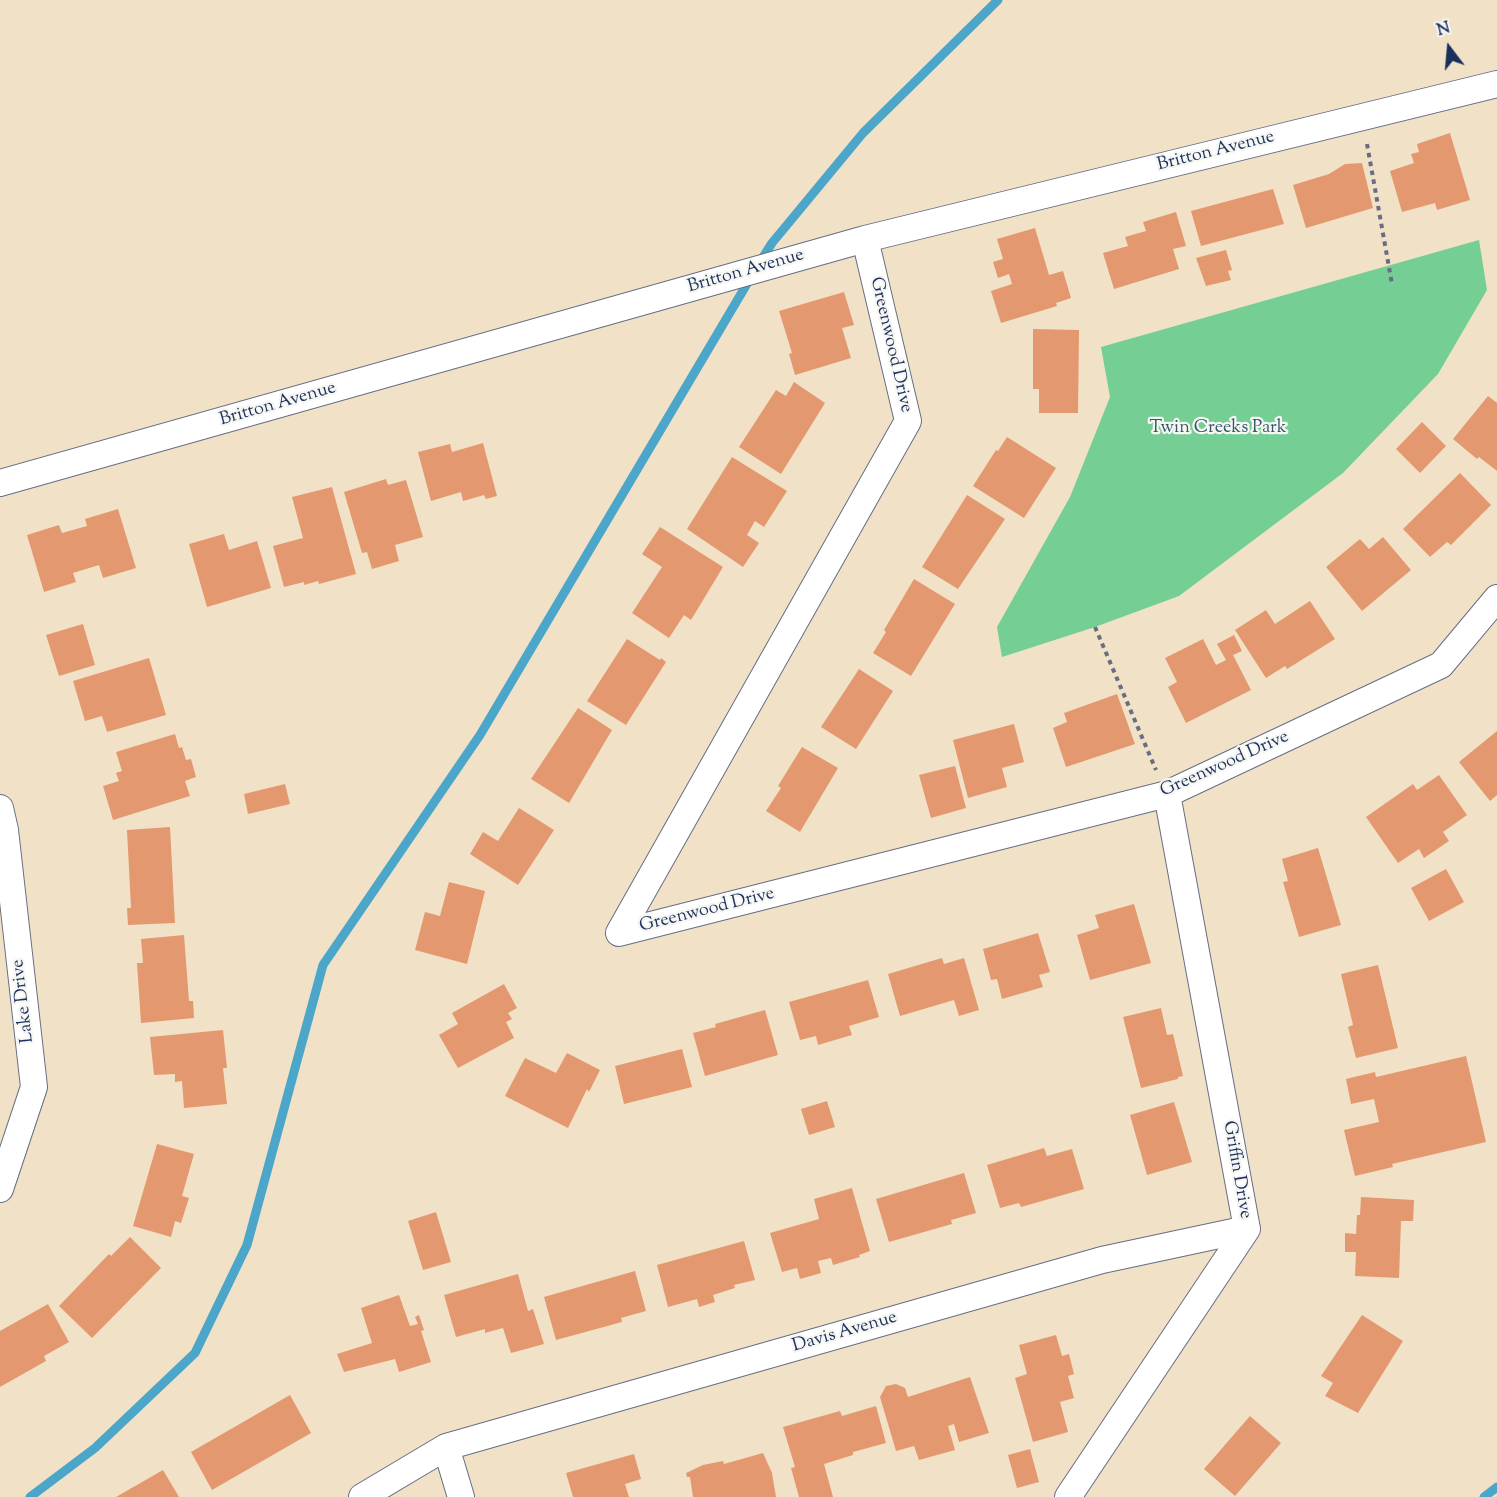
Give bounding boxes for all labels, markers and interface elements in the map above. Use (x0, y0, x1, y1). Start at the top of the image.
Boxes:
text: N (1435, 17, 1453, 43)
north arrow (1419, 18, 1479, 78)
street label: Britton Avenue (1155, 127, 1277, 177)
street label: Britton Avenue (685, 245, 807, 299)
street label: Greenwood Drive (864, 275, 916, 415)
street label: Britton Avenue (217, 378, 339, 432)
park label: Twin Creeks Park (1150, 418, 1286, 440)
street label: Greenwood Drive (1157, 727, 1293, 803)
street label: Greenwood Drive (637, 884, 777, 938)
street label: Lake Drive (8, 958, 40, 1044)
street label: Griffin Drive (1217, 1119, 1255, 1221)
street label: Davis Avenue (790, 1308, 900, 1358)

